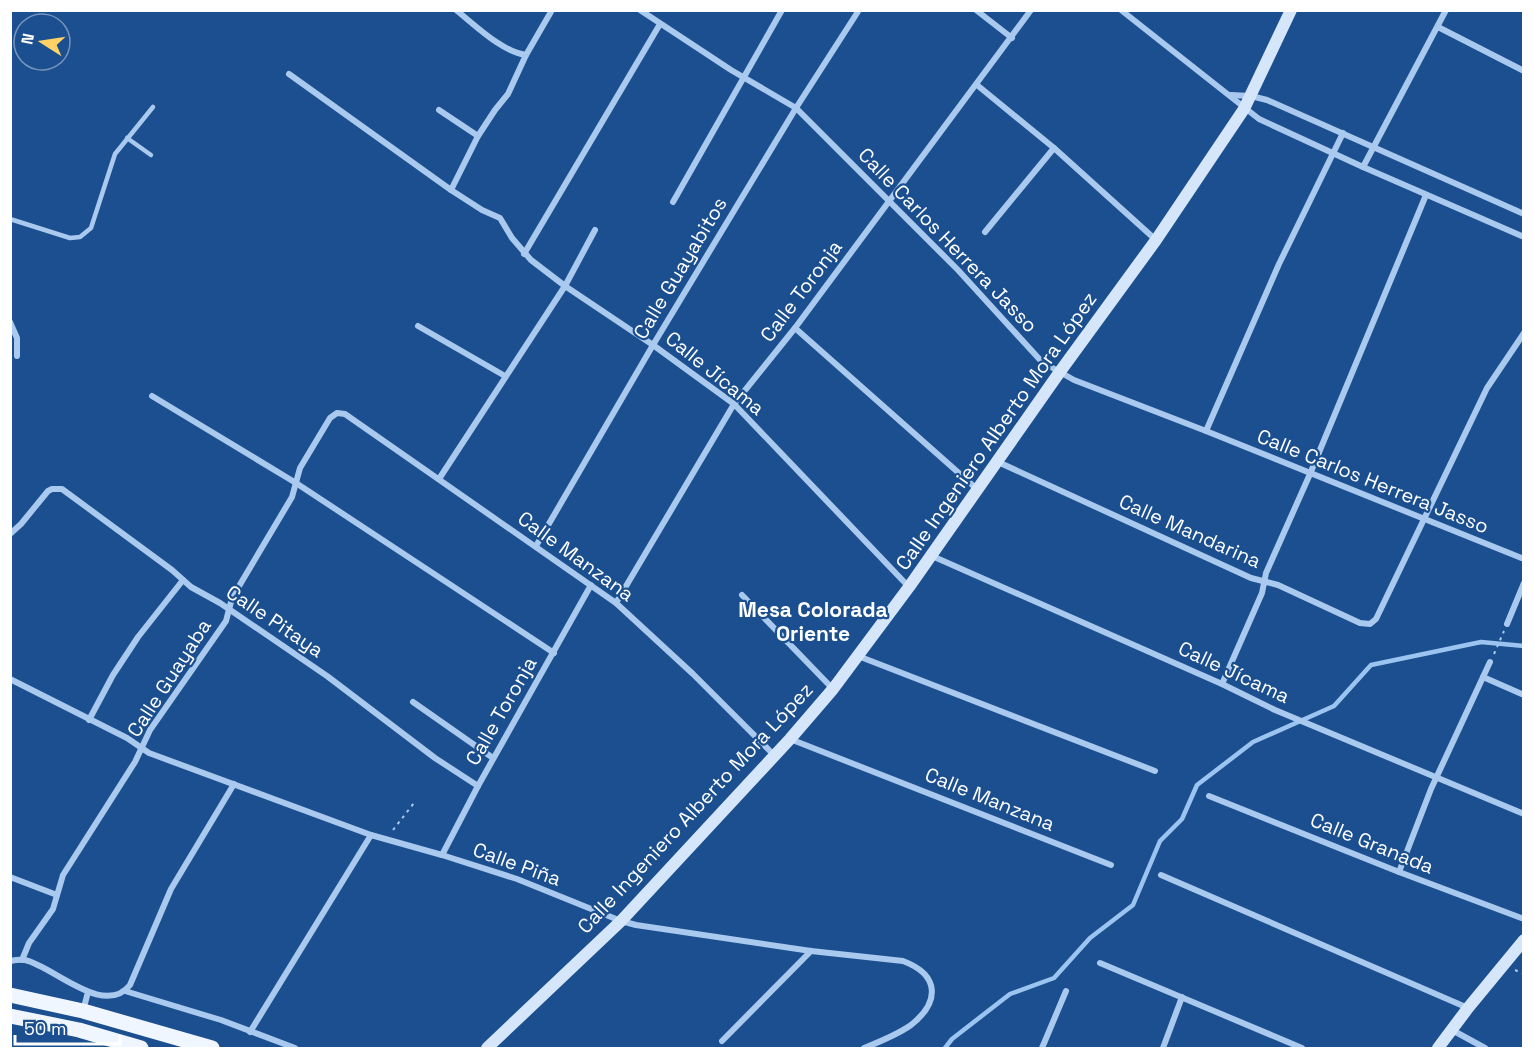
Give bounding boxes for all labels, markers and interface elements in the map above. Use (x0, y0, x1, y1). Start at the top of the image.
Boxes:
north arrow (12, 12, 72, 72)
text: N (16, 32, 39, 46)
street label: Calle Carlos Herrera Jasso (853, 142, 1043, 338)
street label: Calle Guayabitos (627, 192, 733, 344)
street label: Calle Toronja (754, 235, 848, 347)
street label: Calle Ingeniero Alberto Mora López (890, 287, 1102, 575)
street label: Calle Jícama (660, 325, 770, 421)
street label: Calle Carlos Herrera Jasso (1253, 423, 1493, 539)
street label: Calle Mandarina (1115, 488, 1265, 574)
street label: Calle Manzana (513, 505, 639, 607)
street label: Calle Pitaya (221, 579, 329, 663)
district label: Mesa Colorada Oriente (738, 596, 888, 647)
street label: Calle Guayaba (121, 614, 217, 742)
street label: Calle Jícama (1174, 635, 1294, 709)
street label: Calle Toronja (459, 652, 543, 770)
street label: Calle Ingeniero Alberto Mora López (572, 677, 818, 939)
street label: Calle Manzana (921, 761, 1059, 837)
street label: Calle Granada (1306, 806, 1438, 880)
street label: Calle Piña (469, 836, 565, 892)
scale bar (15, 1008, 120, 1046)
text: 50 m (24, 1017, 66, 1040)

